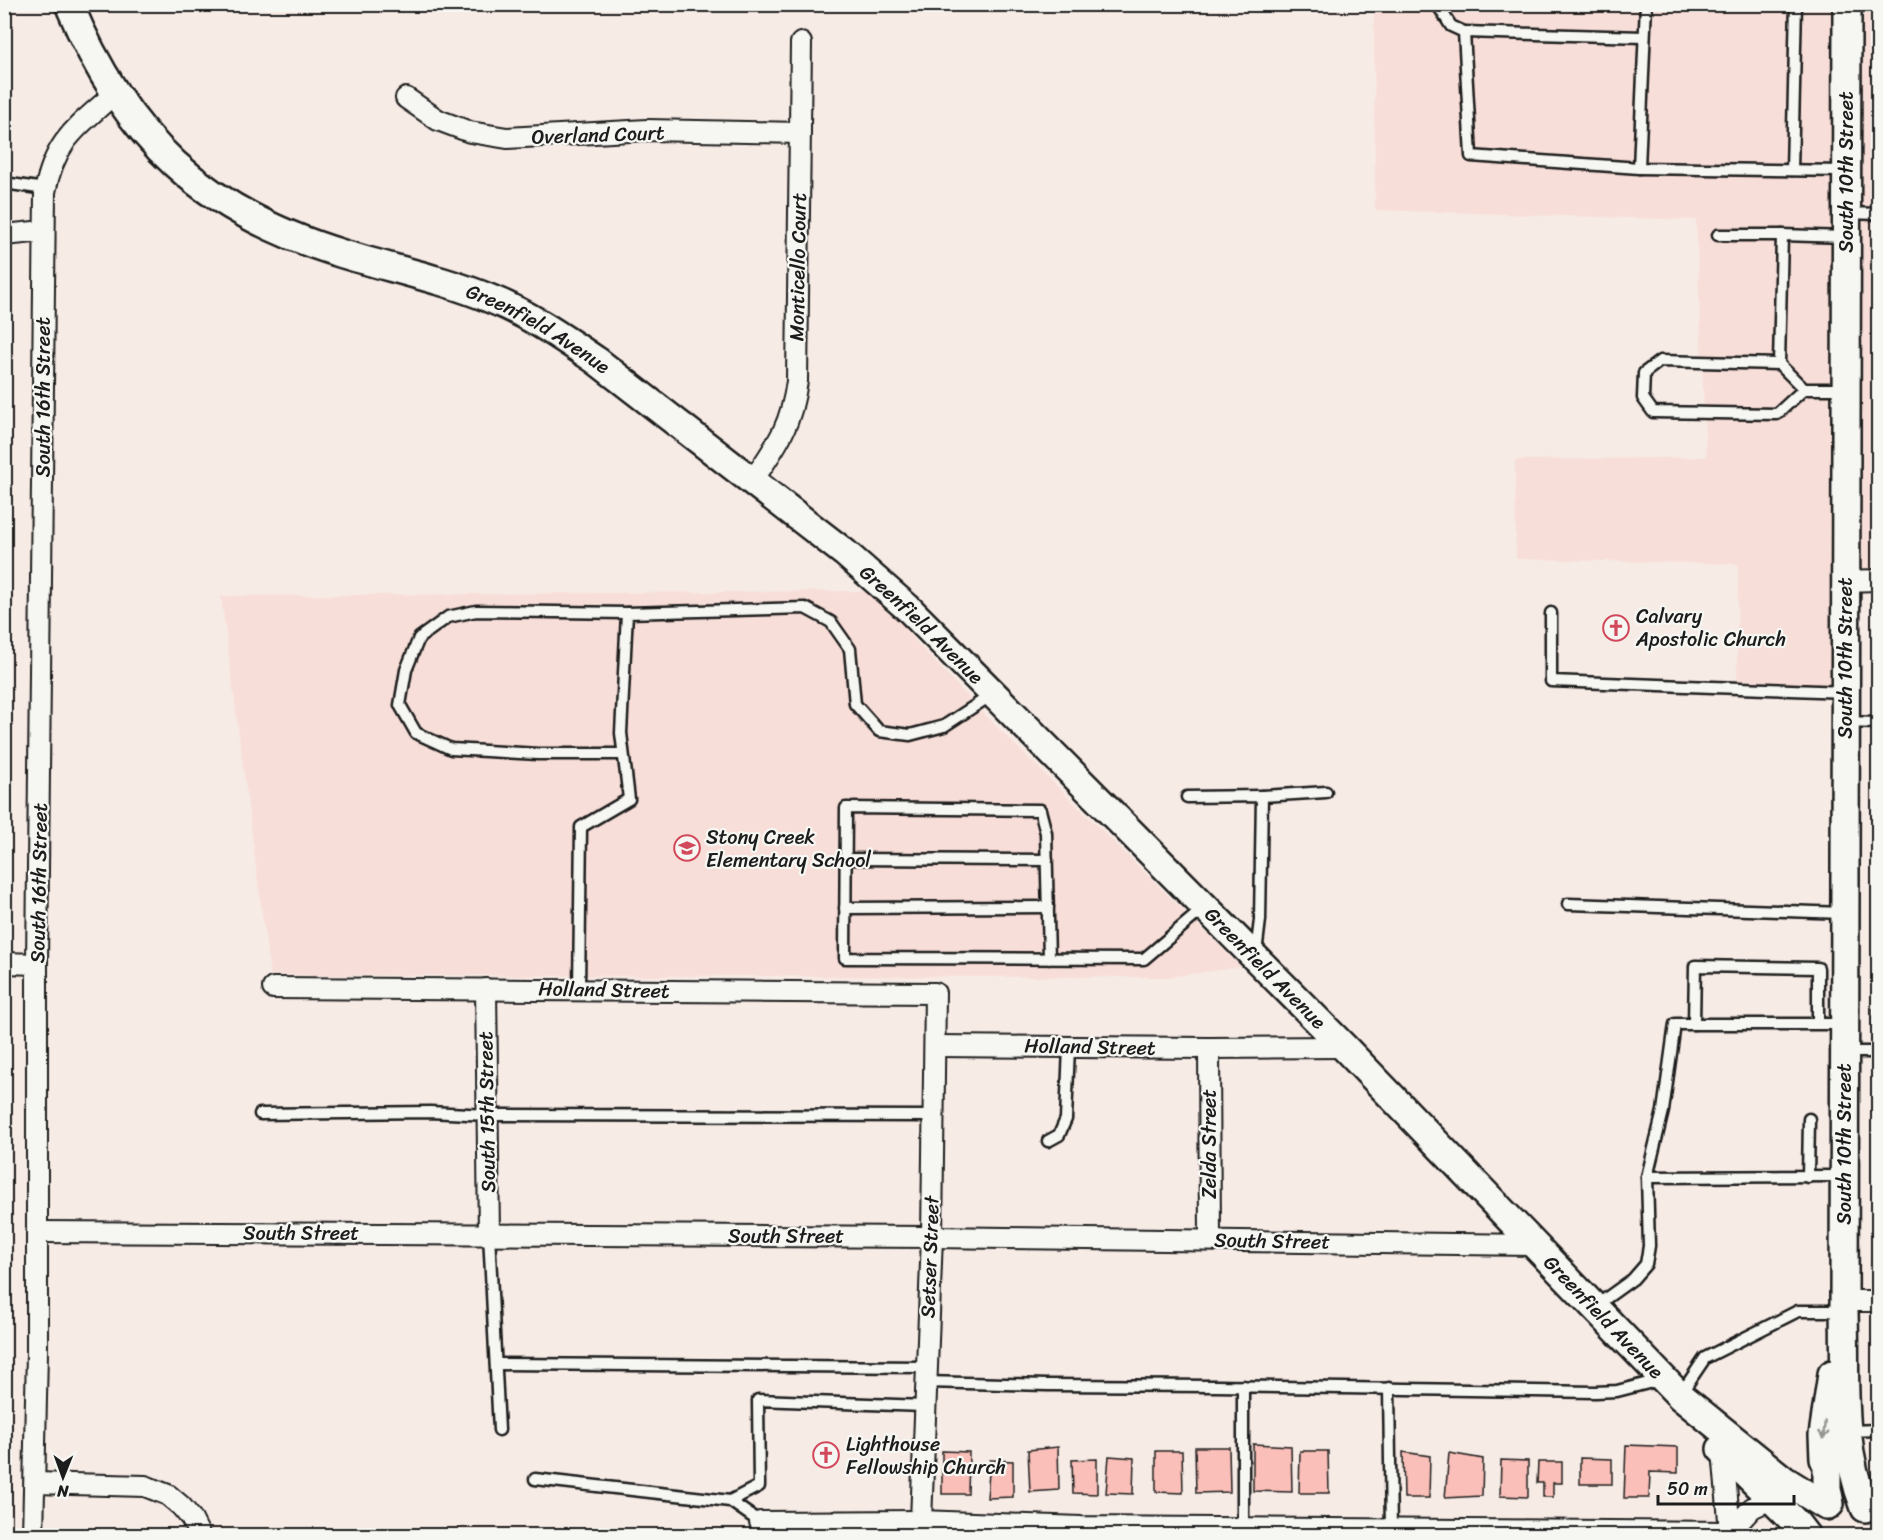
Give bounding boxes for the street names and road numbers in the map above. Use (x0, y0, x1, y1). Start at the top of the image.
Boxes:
street label: South 10th Street (1829, 91, 1864, 253)
street label: Overland Court (531, 115, 665, 155)
street label: Monticello Court (779, 192, 817, 341)
street label: Greenfield Avenue (461, 273, 619, 383)
street label: South 16th Street (26, 317, 61, 477)
street label: Greenfield Avenue (851, 556, 993, 693)
street label: South 10th Street (1828, 577, 1863, 739)
street label: South 16th Street (20, 802, 58, 963)
street label: Greenfield Avenue (1196, 898, 1335, 1038)
street label: Holland Street (538, 971, 670, 1009)
street label: Holland Street (1024, 1028, 1156, 1066)
street label: South 15th Street (468, 1031, 506, 1193)
street label: South 10th Street (1827, 1063, 1862, 1225)
street label: Zelda Street (1192, 1089, 1227, 1199)
street label: Setser Street (910, 1195, 950, 1319)
street label: South Street (243, 1216, 359, 1251)
street label: South Street (728, 1219, 844, 1254)
street label: South Street (1214, 1222, 1331, 1260)
street label: Greenfield Avenue (1535, 1246, 1673, 1387)

